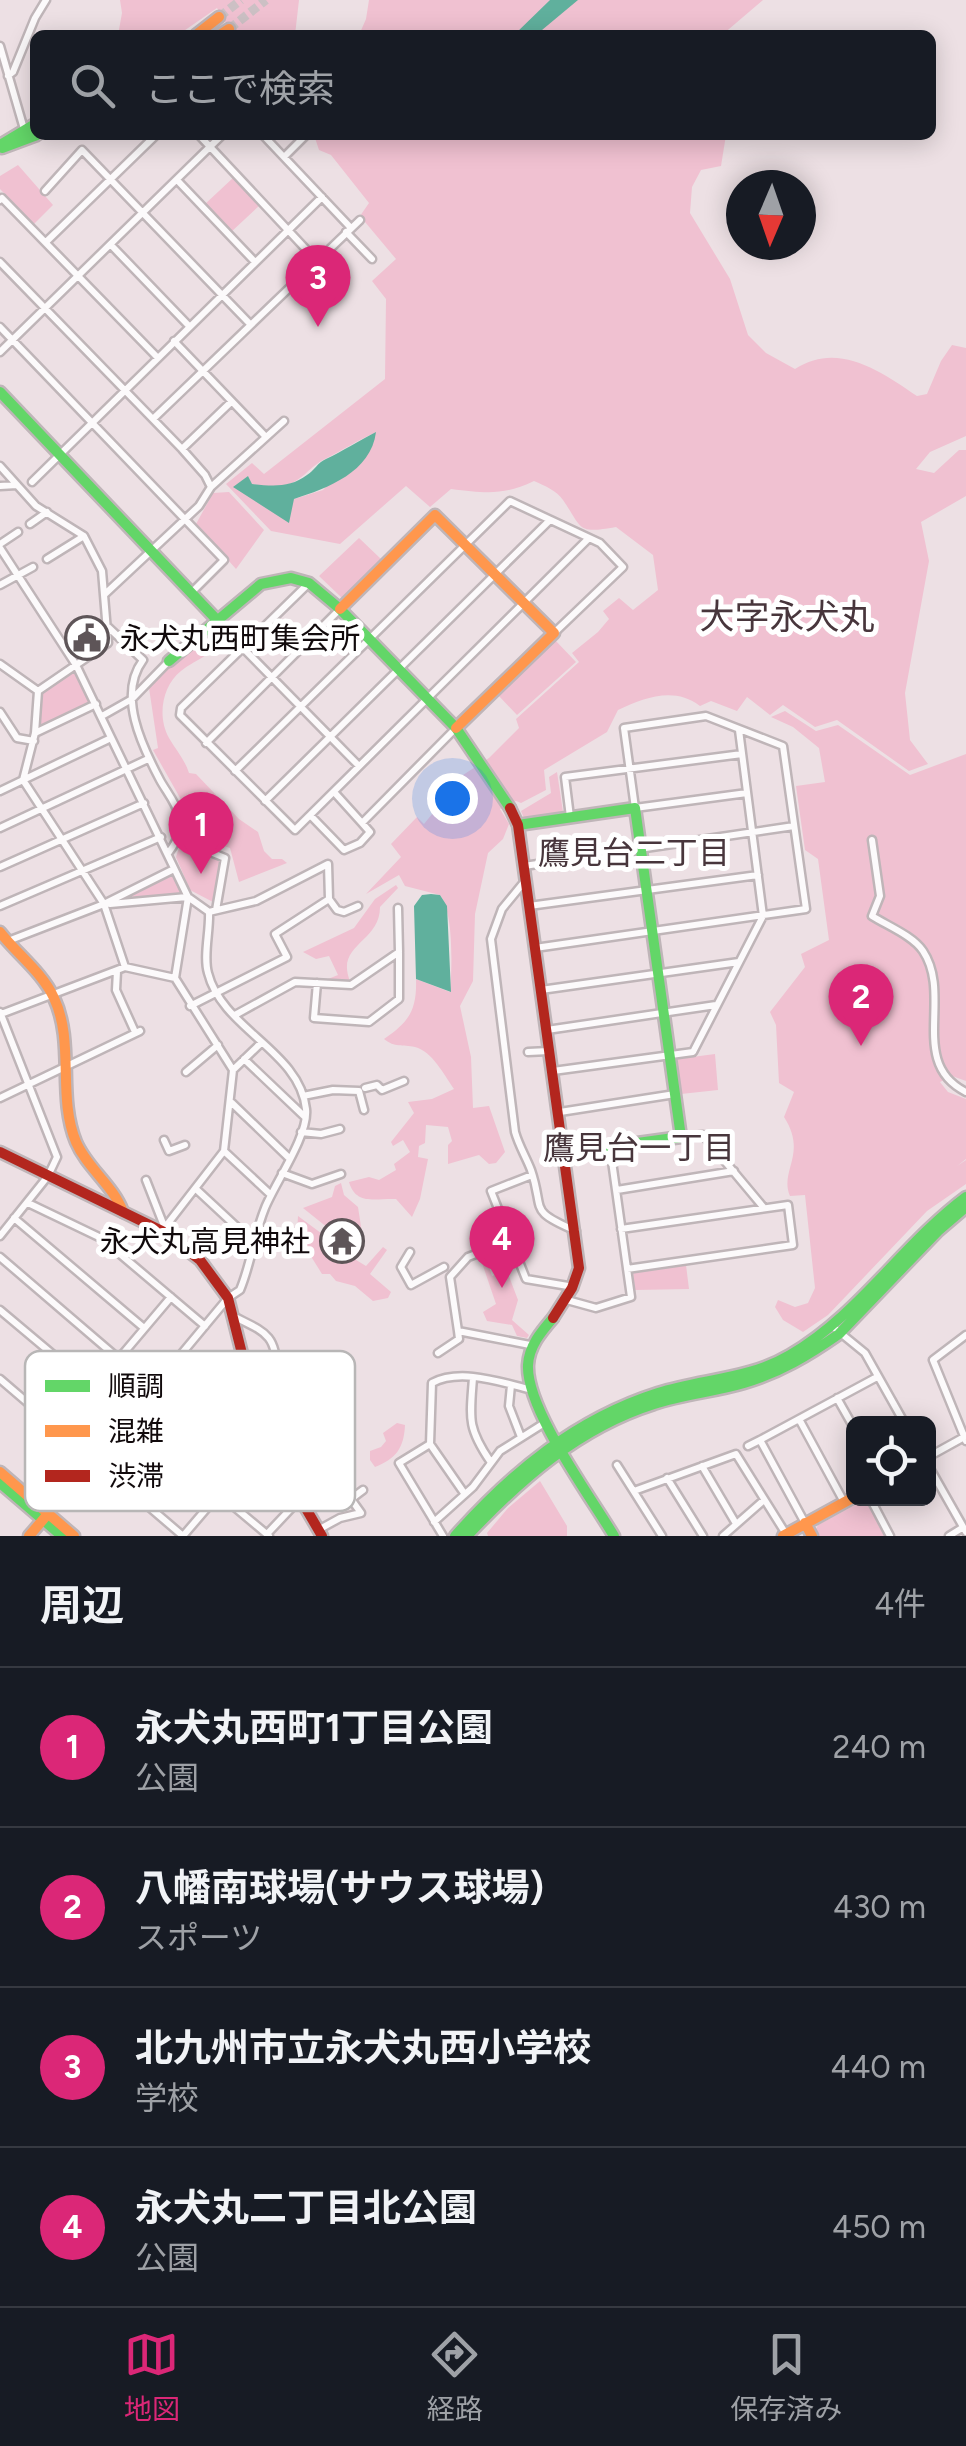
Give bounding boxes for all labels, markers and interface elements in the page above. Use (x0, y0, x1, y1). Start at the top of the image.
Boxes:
search box (30, 30, 936, 140)
icon: search (65, 58, 120, 113)
text: ここで検索 (145, 66, 335, 112)
north arrow (726, 170, 816, 260)
pin: 3 (286, 245, 350, 327)
district label: 大字永犬丸 (699, 596, 875, 638)
public building icon: 永犬丸西町集会所 (64, 615, 110, 661)
place label: 永犬丸西町集会所 (120, 620, 360, 657)
your location (427, 773, 478, 824)
pin: 1 (168, 792, 234, 874)
district label: 鷹見台二丁目 (538, 834, 730, 872)
pin: 2 (828, 964, 894, 1046)
district label: 鷹見台一丁目 (543, 1129, 735, 1167)
pin: 4 (470, 1206, 534, 1288)
temple icon: 永犬丸高見神社 (319, 1218, 365, 1264)
place label: 永犬丸高見神社 (100, 1223, 310, 1260)
legend (25, 1351, 355, 1511)
text: 順調 (108, 1369, 164, 1403)
text: 混雑 (108, 1414, 164, 1448)
map controls (846, 1416, 936, 1506)
button: locate (846, 1416, 936, 1506)
text: 渋滞 (108, 1459, 164, 1493)
text: 周辺 (40, 1580, 124, 1631)
text: 4件 (874, 1585, 926, 1623)
text: 永犬丸西町1丁目公園 (135, 1705, 493, 1751)
text: 1 (66, 1728, 79, 1766)
text: 240 m (833, 1728, 926, 1766)
text: 公園 (135, 1759, 199, 1797)
text: 八幡南球場(サウス球場) (135, 1865, 544, 1911)
text: 2 (63, 1888, 82, 1926)
text: 430 m (833, 1888, 926, 1926)
text: スポーツ (135, 1919, 262, 1957)
text: 北九州市立永犬丸西小学校 (135, 2025, 591, 2071)
text: 3 (64, 2048, 81, 2086)
text: 440 m (831, 2048, 926, 2086)
text: 学校 (135, 2079, 199, 2117)
text: 永犬丸二丁目北公園 (135, 2185, 477, 2231)
text: 4 (62, 2208, 83, 2246)
text: 450 m (832, 2208, 926, 2246)
text: 公園 (135, 2239, 199, 2277)
tab: 地図 (124, 2327, 180, 2427)
tab: 経路 (427, 2327, 483, 2427)
tab: 保存済み (730, 2327, 842, 2427)

